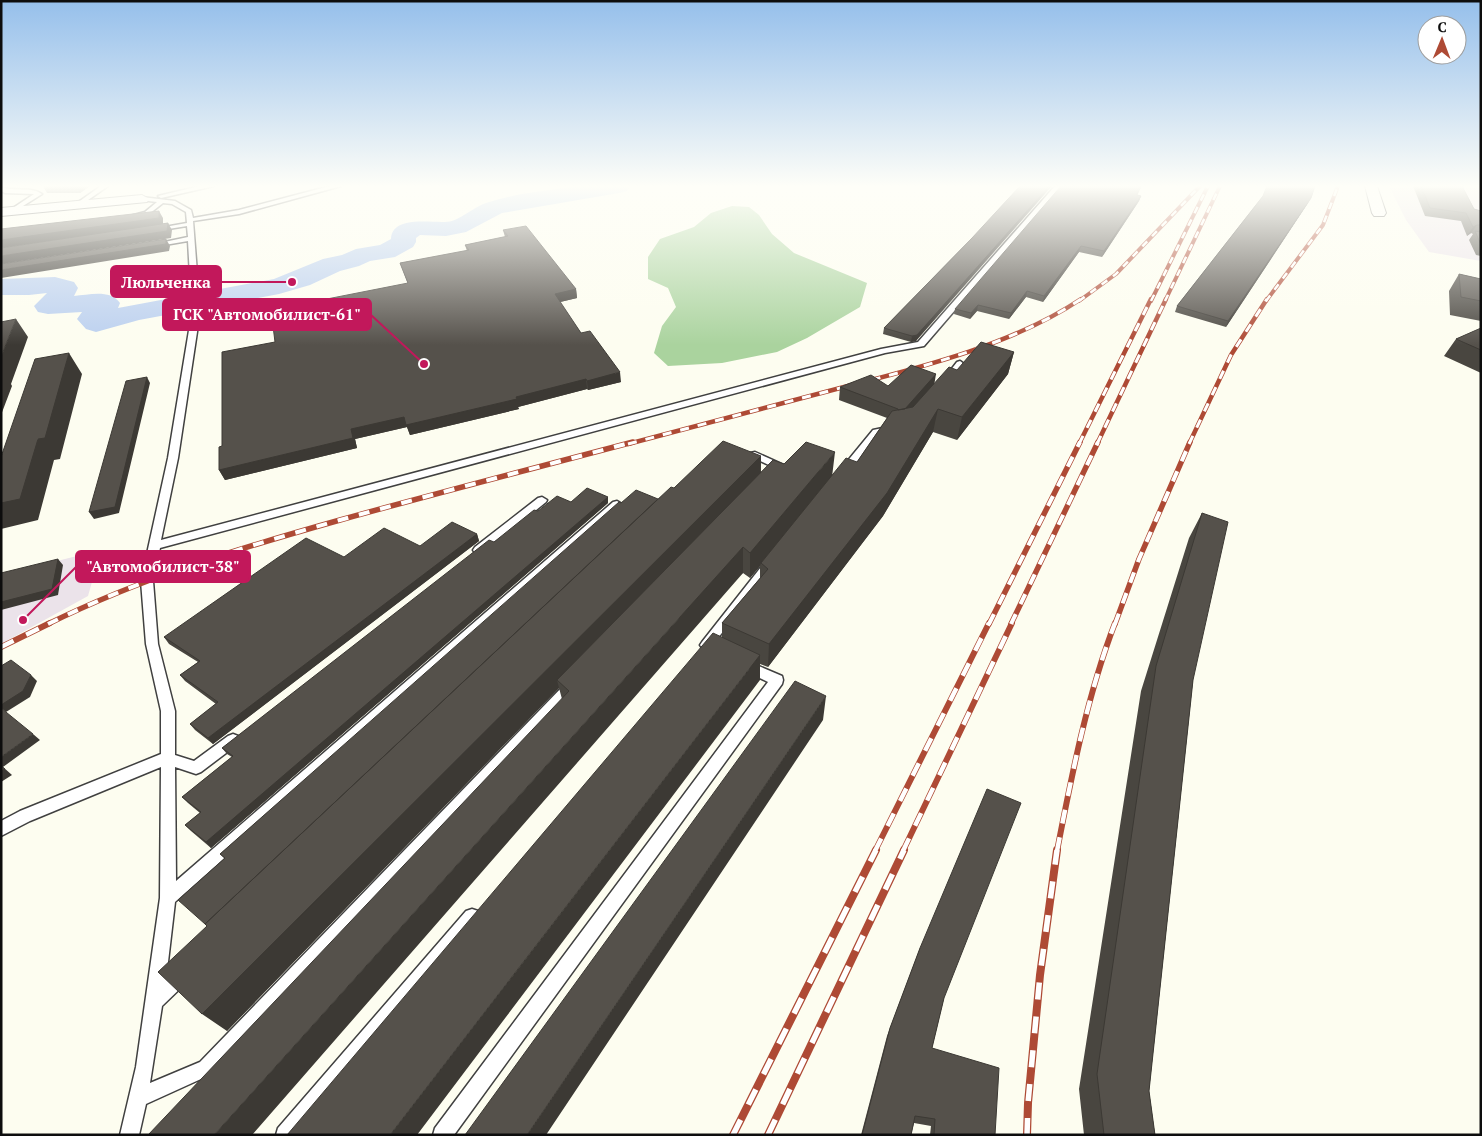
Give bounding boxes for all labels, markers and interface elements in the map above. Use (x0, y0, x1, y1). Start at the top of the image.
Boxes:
north arrow (1417, 15, 1467, 65)
text: С (1438, 17, 1447, 36)
callout: Люльченка (111, 266, 221, 297)
text: Люльченка (120, 271, 211, 293)
callout: ГСК "Автомобилист-61" (163, 299, 371, 330)
text: ГСК "Автомобилист-61" (173, 303, 361, 325)
callout: "Автомобилист-38" (76, 551, 250, 582)
text: "Автомобилист-38" (86, 555, 240, 577)

